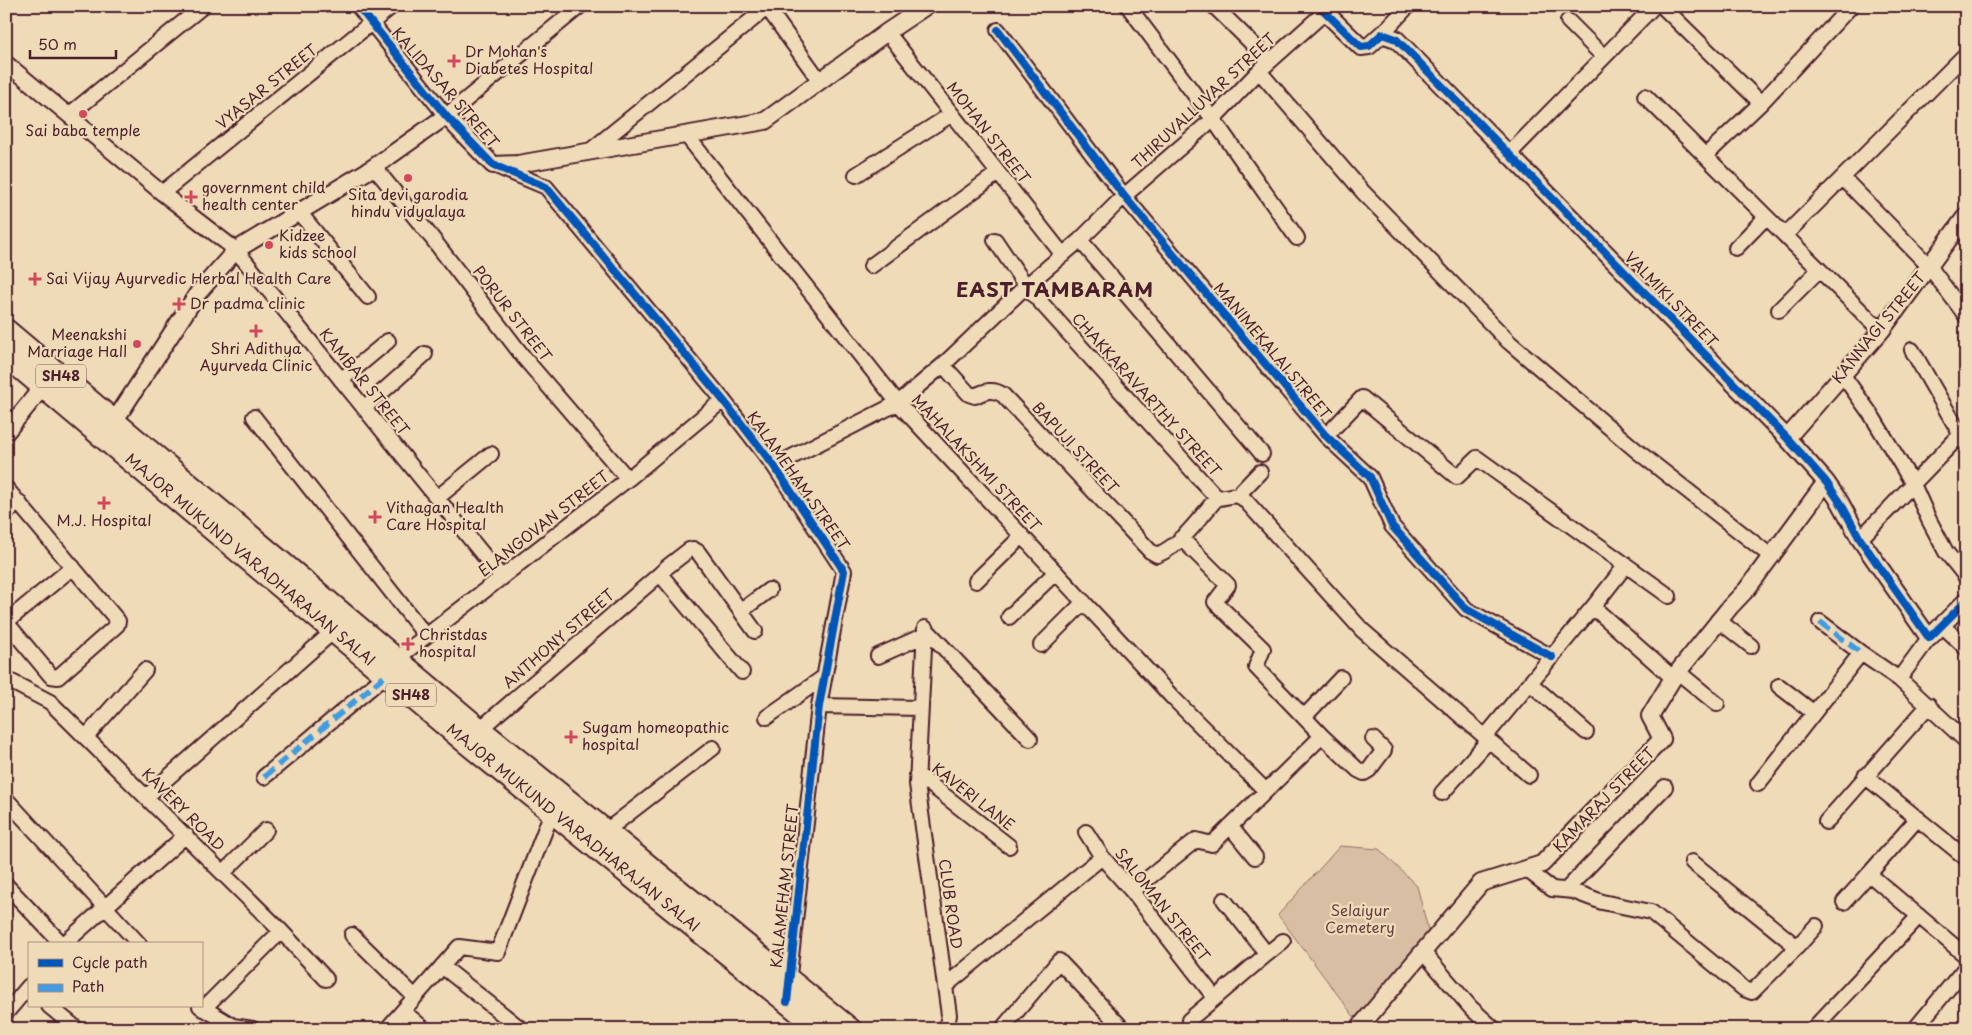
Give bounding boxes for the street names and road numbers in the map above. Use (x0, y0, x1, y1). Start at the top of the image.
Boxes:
street label: KALIDASAR STREET (387, 22, 506, 153)
street label: THIRUVALLUVAR STREET (1126, 26, 1281, 173)
street label: VYASAR STREET (210, 37, 322, 134)
street label: MOHAN STREET (942, 76, 1037, 189)
street label: VALMIKI STREET (1620, 246, 1724, 353)
street label: PORUR STREET (468, 260, 558, 367)
street label: KANNAGI STREET (1825, 266, 1931, 388)
street label: MANIMEKALAI STREET (1209, 277, 1338, 424)
street label: CHAKKARAVARTHY STREET (1067, 307, 1228, 482)
street label: KAMBAR STREET (315, 322, 416, 440)
road number: SH48 (36, 364, 86, 388)
street label: MAHALAKSHMI STREET (907, 388, 1048, 536)
street label: BAPUJI STREET (1028, 396, 1125, 498)
street label: KALAMEHAM STREET (742, 406, 856, 555)
street label: MAJOR MUKUND VARADHARAJAN SALAI (121, 447, 381, 671)
street label: ELANGOVAN STREET (473, 464, 614, 581)
street label: ANTHONY STREET (497, 582, 620, 693)
road number: SH48 (386, 684, 436, 706)
street label: MAJOR MUKUND VARADHARAJAN SALAI (442, 717, 706, 937)
street label: KAMARAJ STREET (1547, 741, 1660, 857)
street label: KAVERI LANE (928, 756, 1020, 835)
street label: KAVERY ROAD (137, 762, 231, 856)
street label: KALAMEHAM STREET (763, 802, 804, 969)
street label: SALOMAN STREET (1110, 842, 1217, 967)
street label: CLUB ROAD (934, 857, 969, 950)

